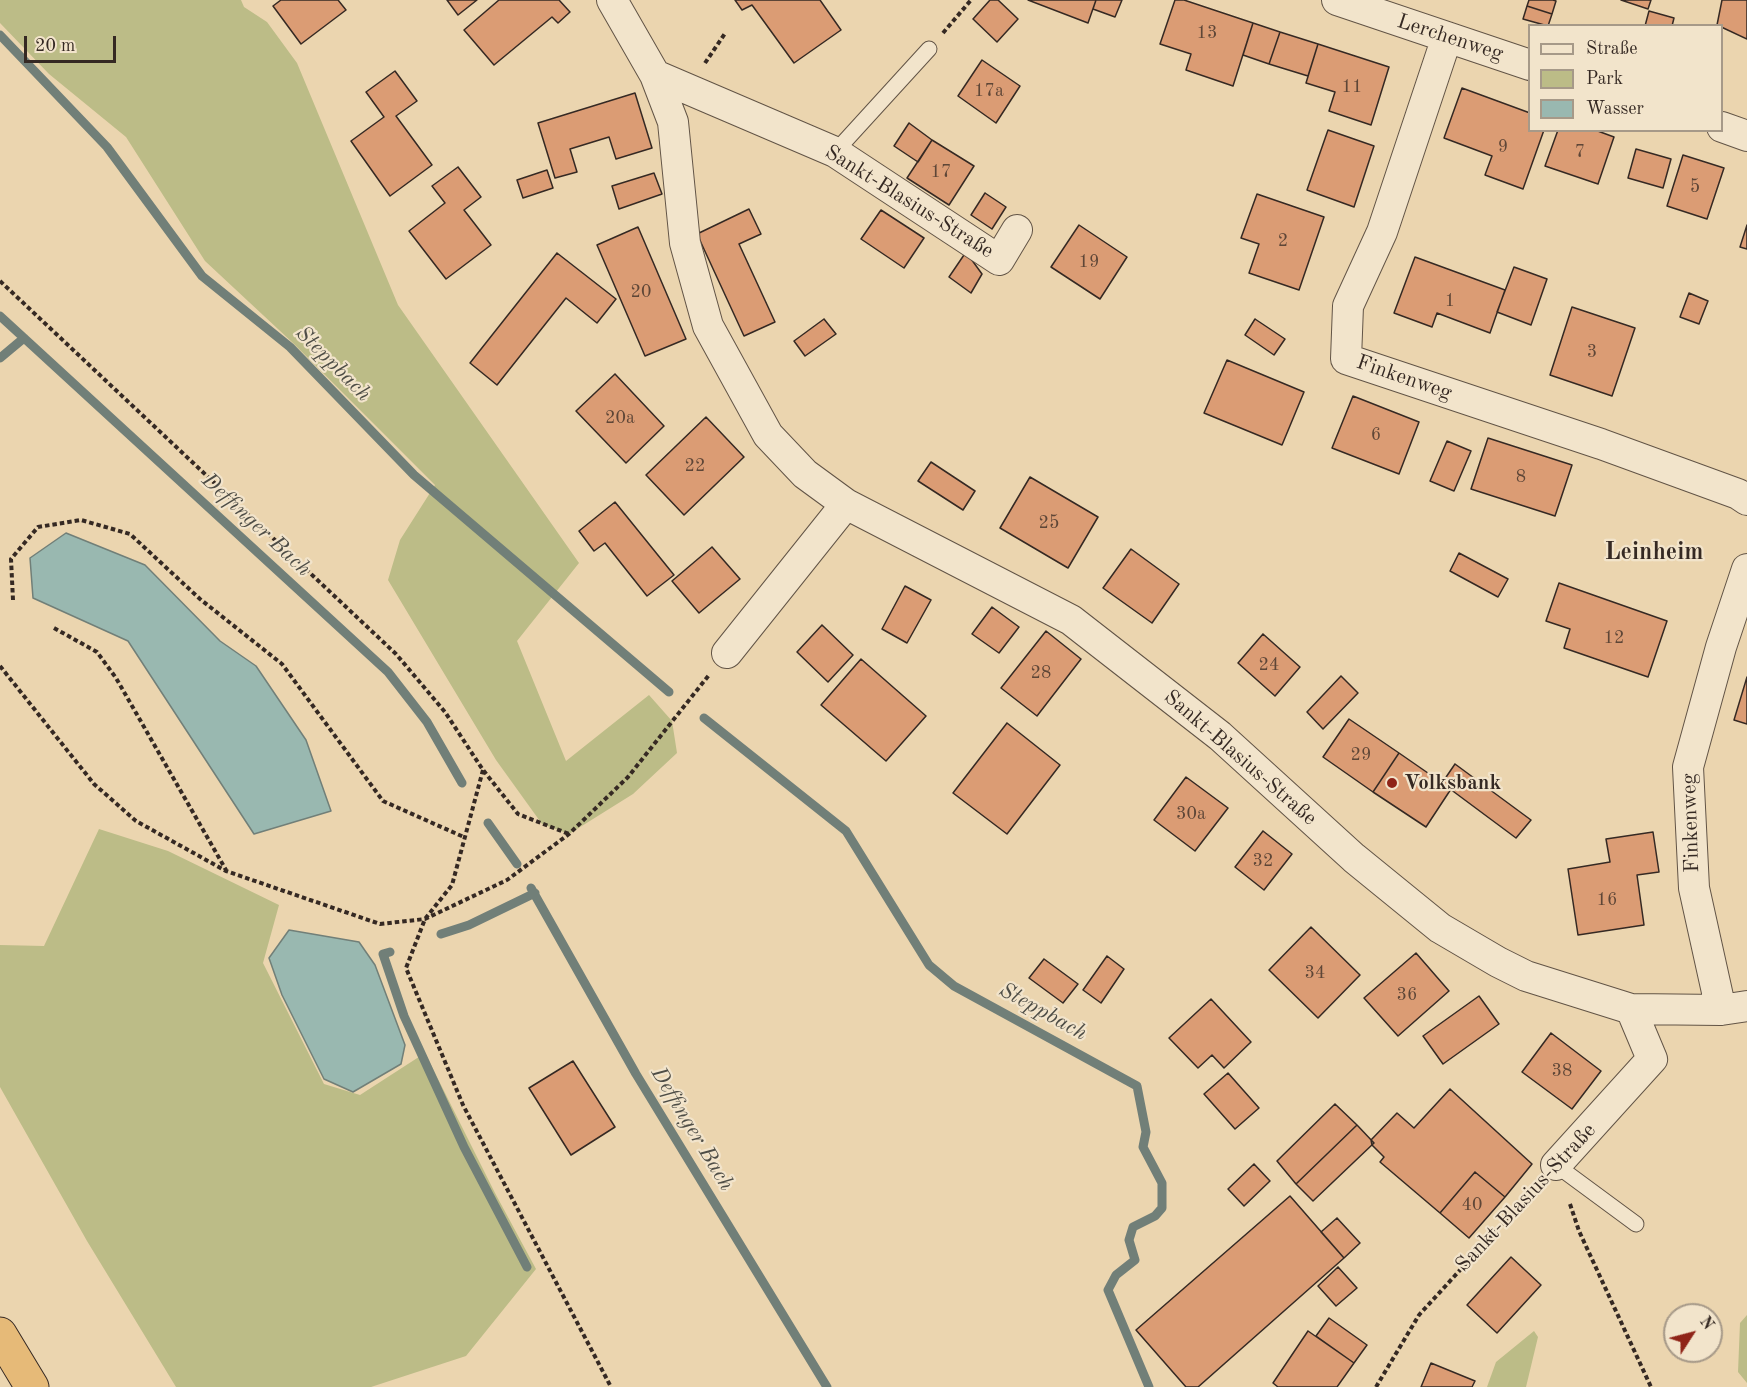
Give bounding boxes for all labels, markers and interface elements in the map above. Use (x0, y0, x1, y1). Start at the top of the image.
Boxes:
street label: Lerchenweg (1394, 9, 1506, 67)
house number: 13 (1197, 22, 1217, 44)
scale bar (27, 24, 118, 62)
legend (1528, 24, 1723, 132)
text: 20 m (35, 37, 75, 55)
text: Straße (1586, 40, 1637, 58)
text: Park (1586, 70, 1623, 88)
house number: 11 (1342, 76, 1362, 98)
house number: 17a (974, 80, 1004, 102)
text: Wasser (1586, 100, 1644, 118)
house number: 9 (1498, 136, 1508, 158)
street label: Sankt-Blasius-Straße (820, 140, 998, 264)
house number: 7 (1575, 141, 1585, 163)
house number: 17 (931, 161, 951, 183)
house number: 5 (1690, 176, 1700, 198)
house number: 2 (1278, 230, 1288, 252)
house number: 19 (1079, 251, 1099, 273)
house number: 20 (631, 281, 651, 303)
house number: 1 (1445, 290, 1455, 312)
water label: Steppbach (290, 321, 376, 407)
house number: 3 (1587, 341, 1597, 363)
street label: Finkenweg (1353, 350, 1455, 406)
house number: 20a (605, 407, 635, 429)
house number: 6 (1371, 424, 1381, 446)
house number: 22 (685, 455, 705, 477)
house number: 8 (1516, 466, 1526, 488)
water label: Deffinger Bach (196, 468, 316, 582)
house number: 25 (1039, 512, 1059, 534)
district label: Leinheim (1605, 539, 1703, 567)
house number: 12 (1604, 627, 1624, 649)
house number: 24 (1259, 654, 1279, 676)
house number: 28 (1031, 662, 1051, 684)
street label: Sankt-Blasius-Straße (1158, 685, 1322, 831)
house number: 29 (1351, 744, 1371, 766)
place label: Volksbank (1404, 770, 1501, 796)
street label: Finkenweg (1677, 773, 1705, 873)
marker: Volksbank (1385, 776, 1399, 790)
house number: 30a (1176, 803, 1206, 825)
house number: 32 (1253, 850, 1273, 872)
house number: 16 (1597, 889, 1617, 911)
house number: 34 (1305, 962, 1325, 984)
water label: Steppbach (994, 977, 1092, 1047)
house number: 36 (1397, 984, 1417, 1006)
house number: 38 (1552, 1060, 1572, 1082)
water label: Deffinger Bach (645, 1062, 739, 1196)
street label: Sankt-Blasius-Straße (1451, 1118, 1601, 1278)
house number: 40 (1462, 1194, 1482, 1216)
north arrow (1663, 1303, 1723, 1363)
text: N (1696, 1314, 1716, 1333)

